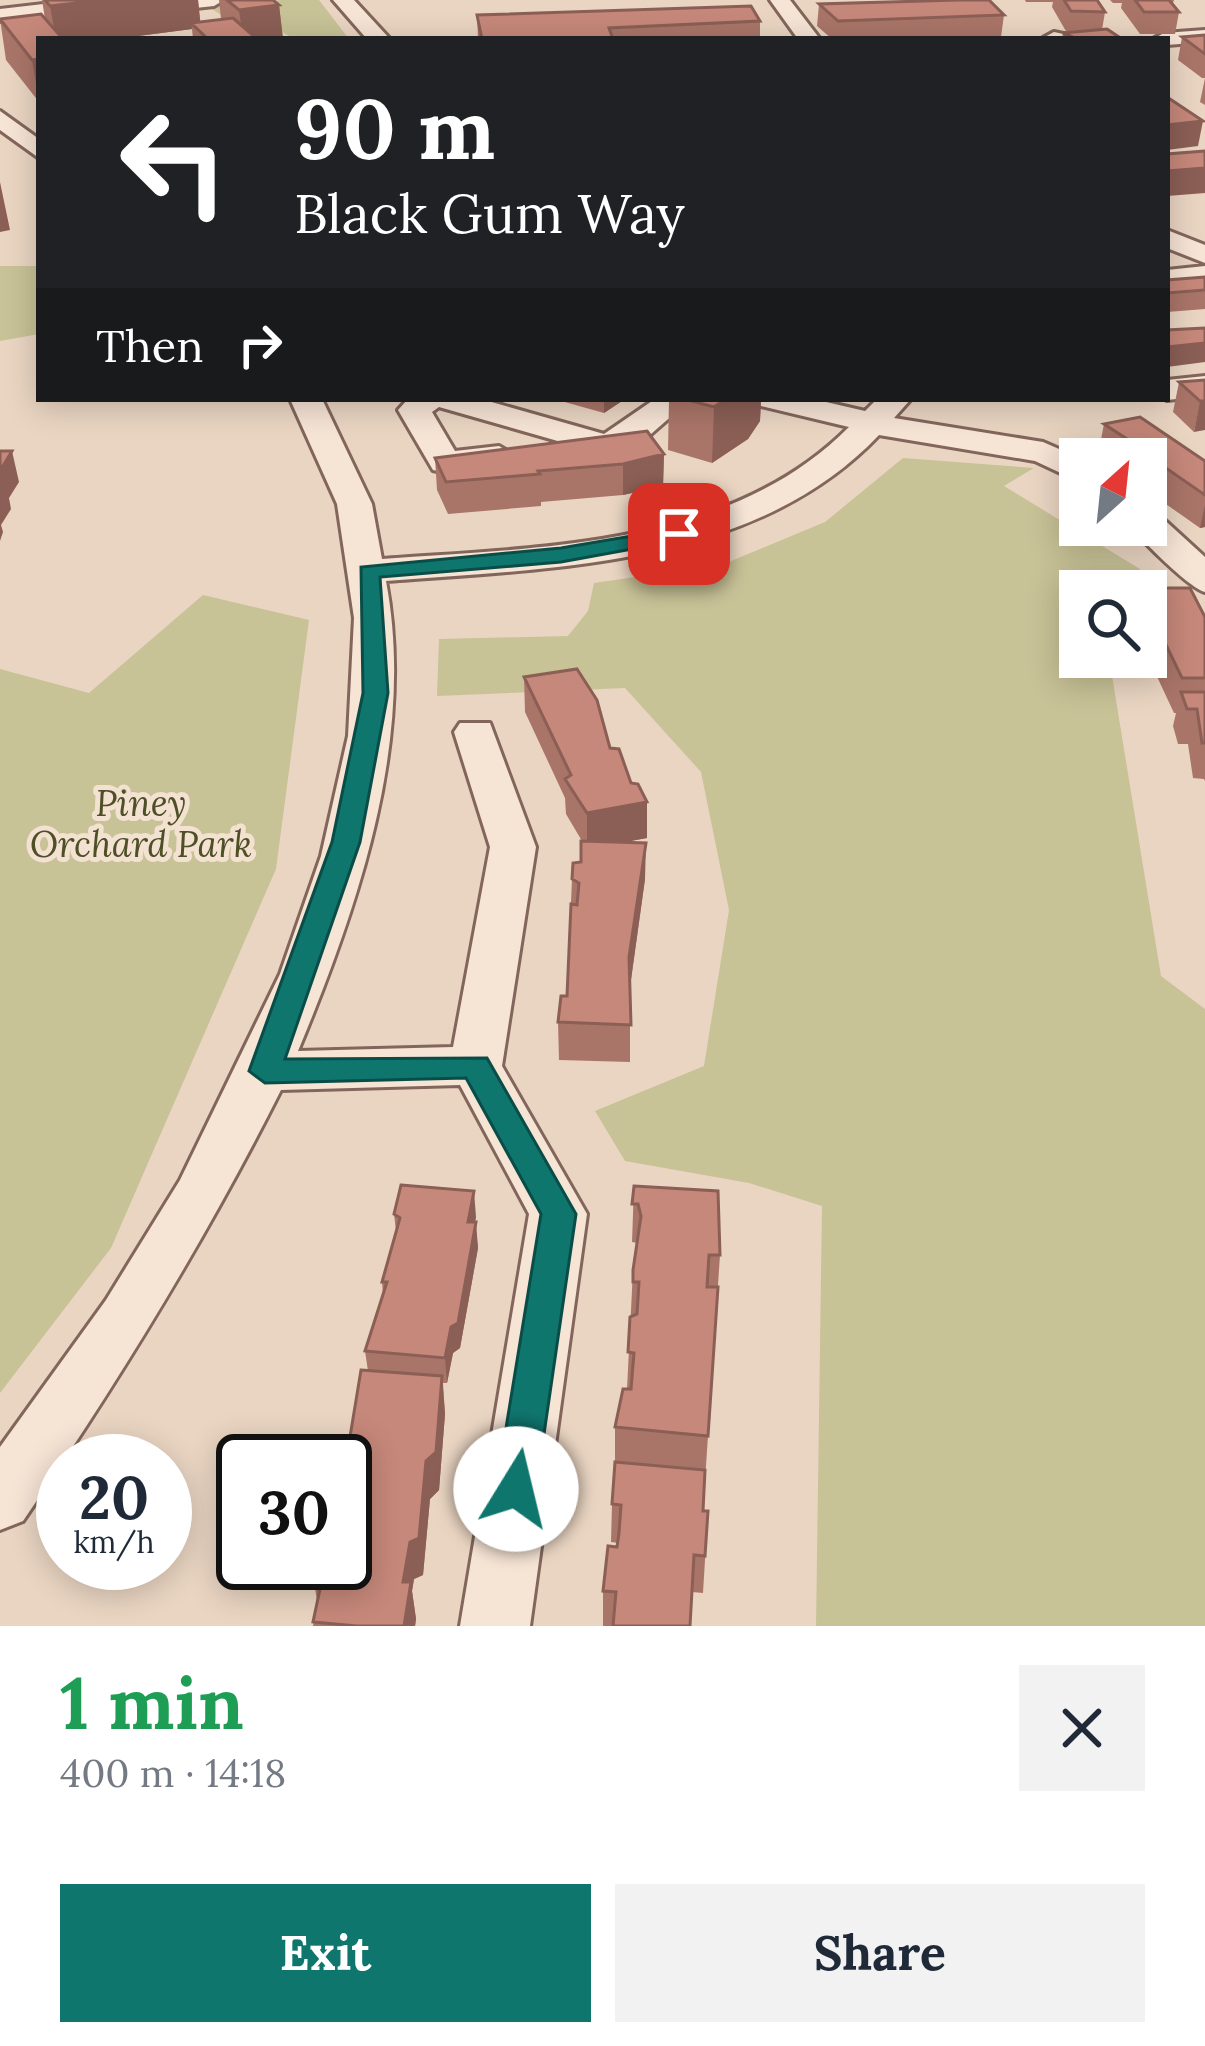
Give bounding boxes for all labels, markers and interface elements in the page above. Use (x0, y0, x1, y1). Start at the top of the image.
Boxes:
text: 90 m (294, 74, 495, 182)
icon: left (96, 84, 252, 240)
text: Black Gum Way (294, 179, 685, 248)
icon: right (227, 312, 293, 378)
text: Then (96, 317, 203, 374)
north arrow (1059, 438, 1167, 546)
map controls (1059, 438, 1167, 678)
pin (628, 483, 730, 585)
icon: arrive (646, 501, 712, 567)
button: search (1059, 570, 1167, 678)
park label: Piney Orchard Park (30, 780, 252, 867)
position arrow (453, 1426, 579, 1552)
speed limit sign: 30 (216, 1434, 372, 1590)
text: 20 (79, 1459, 149, 1535)
text: km/h (73, 1523, 155, 1561)
text: 1 min (60, 1657, 244, 1749)
button: close (1019, 1665, 1145, 1791)
text: 400 m · 14:18 (60, 1748, 286, 1798)
button: Exit (60, 1884, 591, 2022)
button: Share (615, 1884, 1145, 2022)

